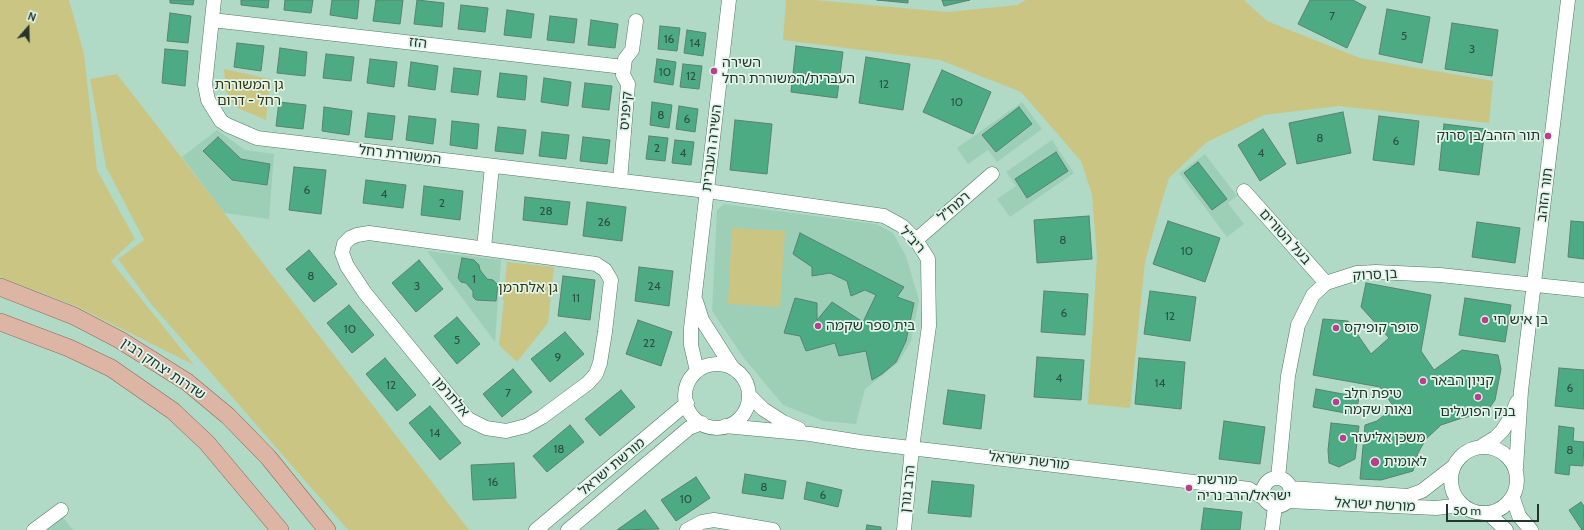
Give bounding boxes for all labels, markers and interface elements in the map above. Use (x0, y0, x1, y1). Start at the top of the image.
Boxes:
north arrow (8, 8, 48, 48)
text: N (26, 9, 38, 25)
house number: 7 (1329, 9, 1335, 23)
house number: 5 (1401, 29, 1407, 43)
house number: 16 (664, 32, 674, 46)
street label: הזז (408, 34, 428, 52)
house number: 14 (690, 36, 700, 50)
house number: 3 (1469, 42, 1475, 56)
place label: השירה העברית/המשוררת רחל (722, 55, 855, 88)
house number: 10 (659, 65, 671, 79)
marker: השירה העברית/המשוררת רחל (709, 66, 719, 76)
house number: 12 (686, 69, 696, 83)
park label: גן המשוררת רחל - דרום (215, 77, 283, 110)
house number: 12 (879, 77, 889, 91)
street label: קיפניס (616, 91, 636, 131)
house number: 10 (951, 95, 963, 109)
street label: השירה העברית (698, 104, 726, 192)
house number: 8 (657, 108, 665, 122)
house number: 6 (684, 112, 690, 126)
place label: תור הזהב/בן סרוק (1436, 128, 1540, 144)
house number: 8 (1316, 131, 1324, 145)
marker: תור הזהב/בן סרוק (1543, 131, 1553, 141)
house number: 6 (1393, 134, 1399, 148)
house number: 2 (654, 141, 660, 155)
street label: המשוררת רחל (358, 142, 442, 168)
house number: 4 (680, 146, 686, 160)
house number: 4 (1258, 146, 1264, 160)
street label: תור הזהב (1533, 167, 1557, 223)
house number: 6 (304, 183, 310, 197)
house number: 4 (381, 187, 387, 201)
street label: רמח"ל (934, 188, 974, 226)
house number: 2 (439, 196, 445, 210)
house number: 28 (539, 204, 553, 218)
street label: בעל הטורים (1256, 206, 1314, 268)
house number: 26 (597, 215, 611, 229)
street label: ריב"ל (896, 223, 928, 257)
house number: 8 (1059, 233, 1067, 247)
house number: 10 (1181, 244, 1193, 258)
street label: בן סרוק (1352, 265, 1398, 285)
house number: 8 (307, 269, 315, 283)
house number: 1 (472, 272, 476, 286)
house number: 3 (414, 279, 420, 293)
house number: 24 (647, 279, 661, 293)
park label: גן אלתרמן (498, 280, 558, 296)
house number: 11 (572, 291, 580, 305)
house number: 6 (1061, 306, 1067, 320)
house number: 12 (1165, 309, 1175, 323)
place label: בן איש חי (1493, 312, 1548, 328)
marker: בן איש חי (1480, 315, 1490, 325)
place label: בית ספר שקמה (826, 318, 915, 334)
place label: סופר קופיקס (1344, 320, 1419, 336)
marker: בית ספר שקמה (813, 321, 823, 331)
house number: 10 (344, 322, 356, 336)
marker: סופר קופיקס (1331, 323, 1341, 333)
house number: 5 (454, 333, 460, 347)
street label: שדרות יצחק רבין (118, 335, 208, 403)
house number: 22 (643, 336, 655, 350)
house number: 9 (555, 350, 561, 364)
house number: 4 (1056, 371, 1062, 385)
place label: קניון הבאר (1431, 373, 1494, 389)
street label: אלתרמן (429, 374, 473, 420)
house number: 14 (1155, 376, 1165, 390)
marker: קניון הבאר (1418, 376, 1428, 386)
house number: 12 (386, 378, 396, 392)
house number: 6 (1567, 381, 1573, 395)
house number: 7 (505, 386, 511, 400)
place label: טיפת חלב נאות שקמה (1344, 386, 1412, 418)
marker: בנק הפועלים (1473, 392, 1483, 402)
marker: טיפת חלב נאות שקמה (1331, 397, 1341, 407)
place label: בנק הפועלים (1440, 404, 1516, 420)
house number: 14 (430, 426, 440, 440)
place label: משכן אליעזר (1351, 430, 1426, 446)
marker: משכן אליעזר (1338, 433, 1348, 443)
street label: מורשת ישראל (575, 434, 649, 500)
house number: 18 (553, 442, 565, 456)
house number: 8 (1566, 443, 1574, 457)
street label: מורשת ישראל (988, 448, 1070, 474)
place label: לאומית (1384, 454, 1427, 470)
marker: לאומית (1369, 456, 1381, 468)
street label: הרב גורן (897, 464, 919, 514)
place label: מורשת ישראל/הרב נריה (1197, 472, 1291, 504)
house number: 16 (488, 475, 498, 489)
house number: 8 (760, 480, 768, 494)
marker: מורשת ישראל/הרב נריה (1184, 483, 1194, 493)
house number: 6 (820, 488, 826, 502)
house number: 10 (680, 492, 692, 506)
street label: מורשת ישראל (1334, 494, 1416, 516)
scale bar (1448, 496, 1541, 522)
text: 50 m (1453, 503, 1481, 518)

